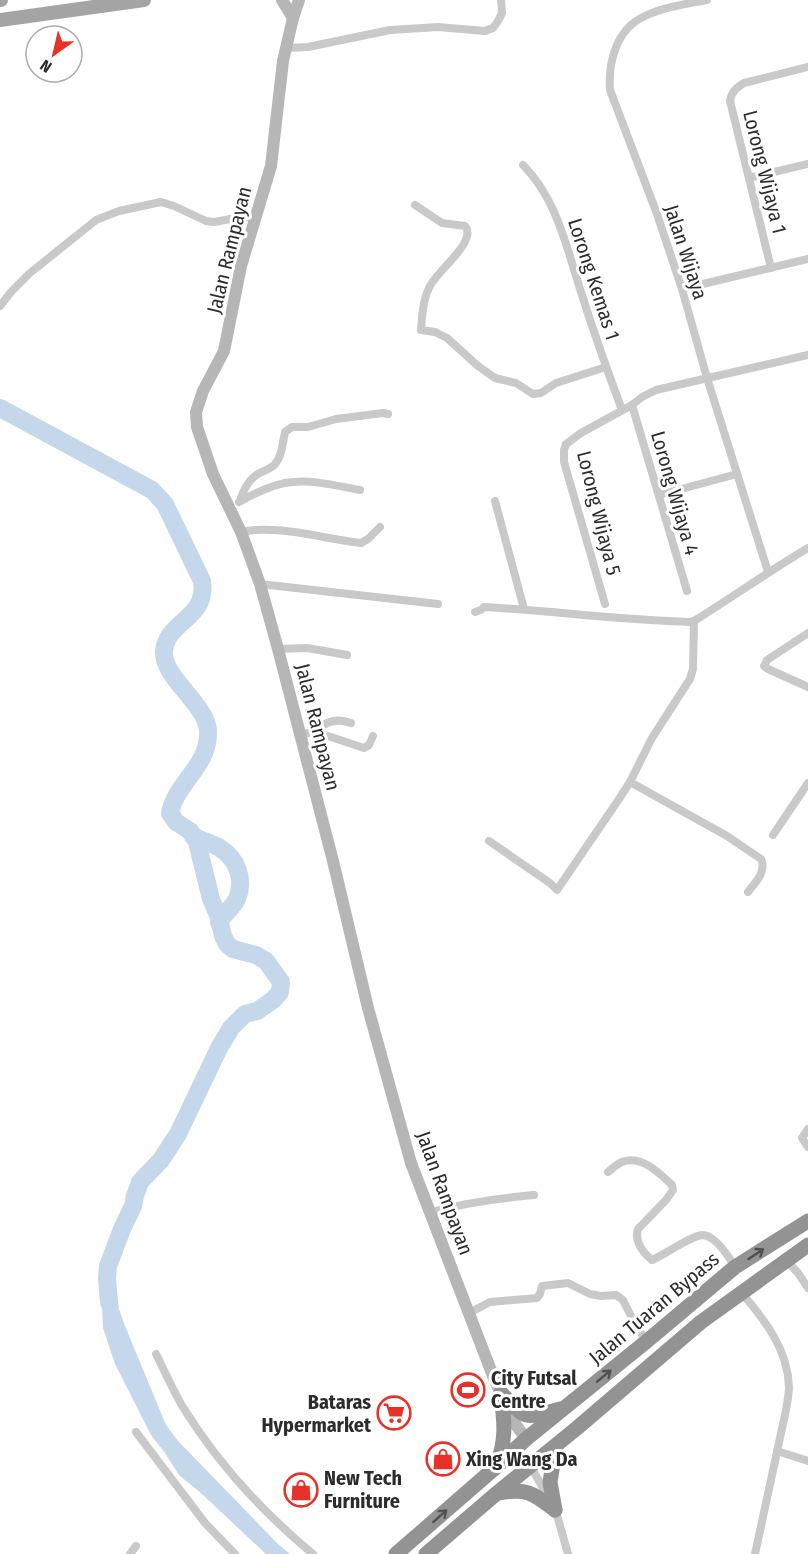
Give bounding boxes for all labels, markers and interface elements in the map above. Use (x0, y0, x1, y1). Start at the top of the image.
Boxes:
north arrow (24, 24, 84, 84)
text: N (37, 55, 55, 77)
street label: Lorong Wijaya 1 (738, 108, 792, 236)
street label: Jalan Rampayan (202, 184, 256, 316)
street label: Jalan Wijaya (659, 202, 713, 302)
street label: Lorong Kemas 1 (563, 215, 625, 343)
street label: Lorong Wijaya 4 (646, 428, 704, 558)
street label: Lorong Wijaya 5 (572, 448, 626, 578)
street label: Jalan Rampayan (291, 661, 345, 793)
street label: Jalan Rampayan (411, 1128, 479, 1258)
street label: Jalan Tuaran Bypass (584, 1247, 724, 1369)
one-way arrow (747, 1248, 764, 1260)
place label: City Futsal Centre (491, 1366, 577, 1413)
one-way arrow (596, 1370, 612, 1383)
sports icon: City Futsal Centre (450, 1372, 486, 1408)
place label: Bataras Hypermarket (262, 1390, 372, 1437)
supermarket icon: Bataras Hypermarket (376, 1395, 412, 1431)
shop icon: Xing Wang Da (425, 1441, 461, 1477)
place label: Xing Wang Da (465, 1447, 577, 1471)
place label: New Tech Furniture (324, 1466, 402, 1513)
shop icon: New Tech Furniture (283, 1472, 319, 1508)
one-way arrow (433, 1509, 448, 1523)

